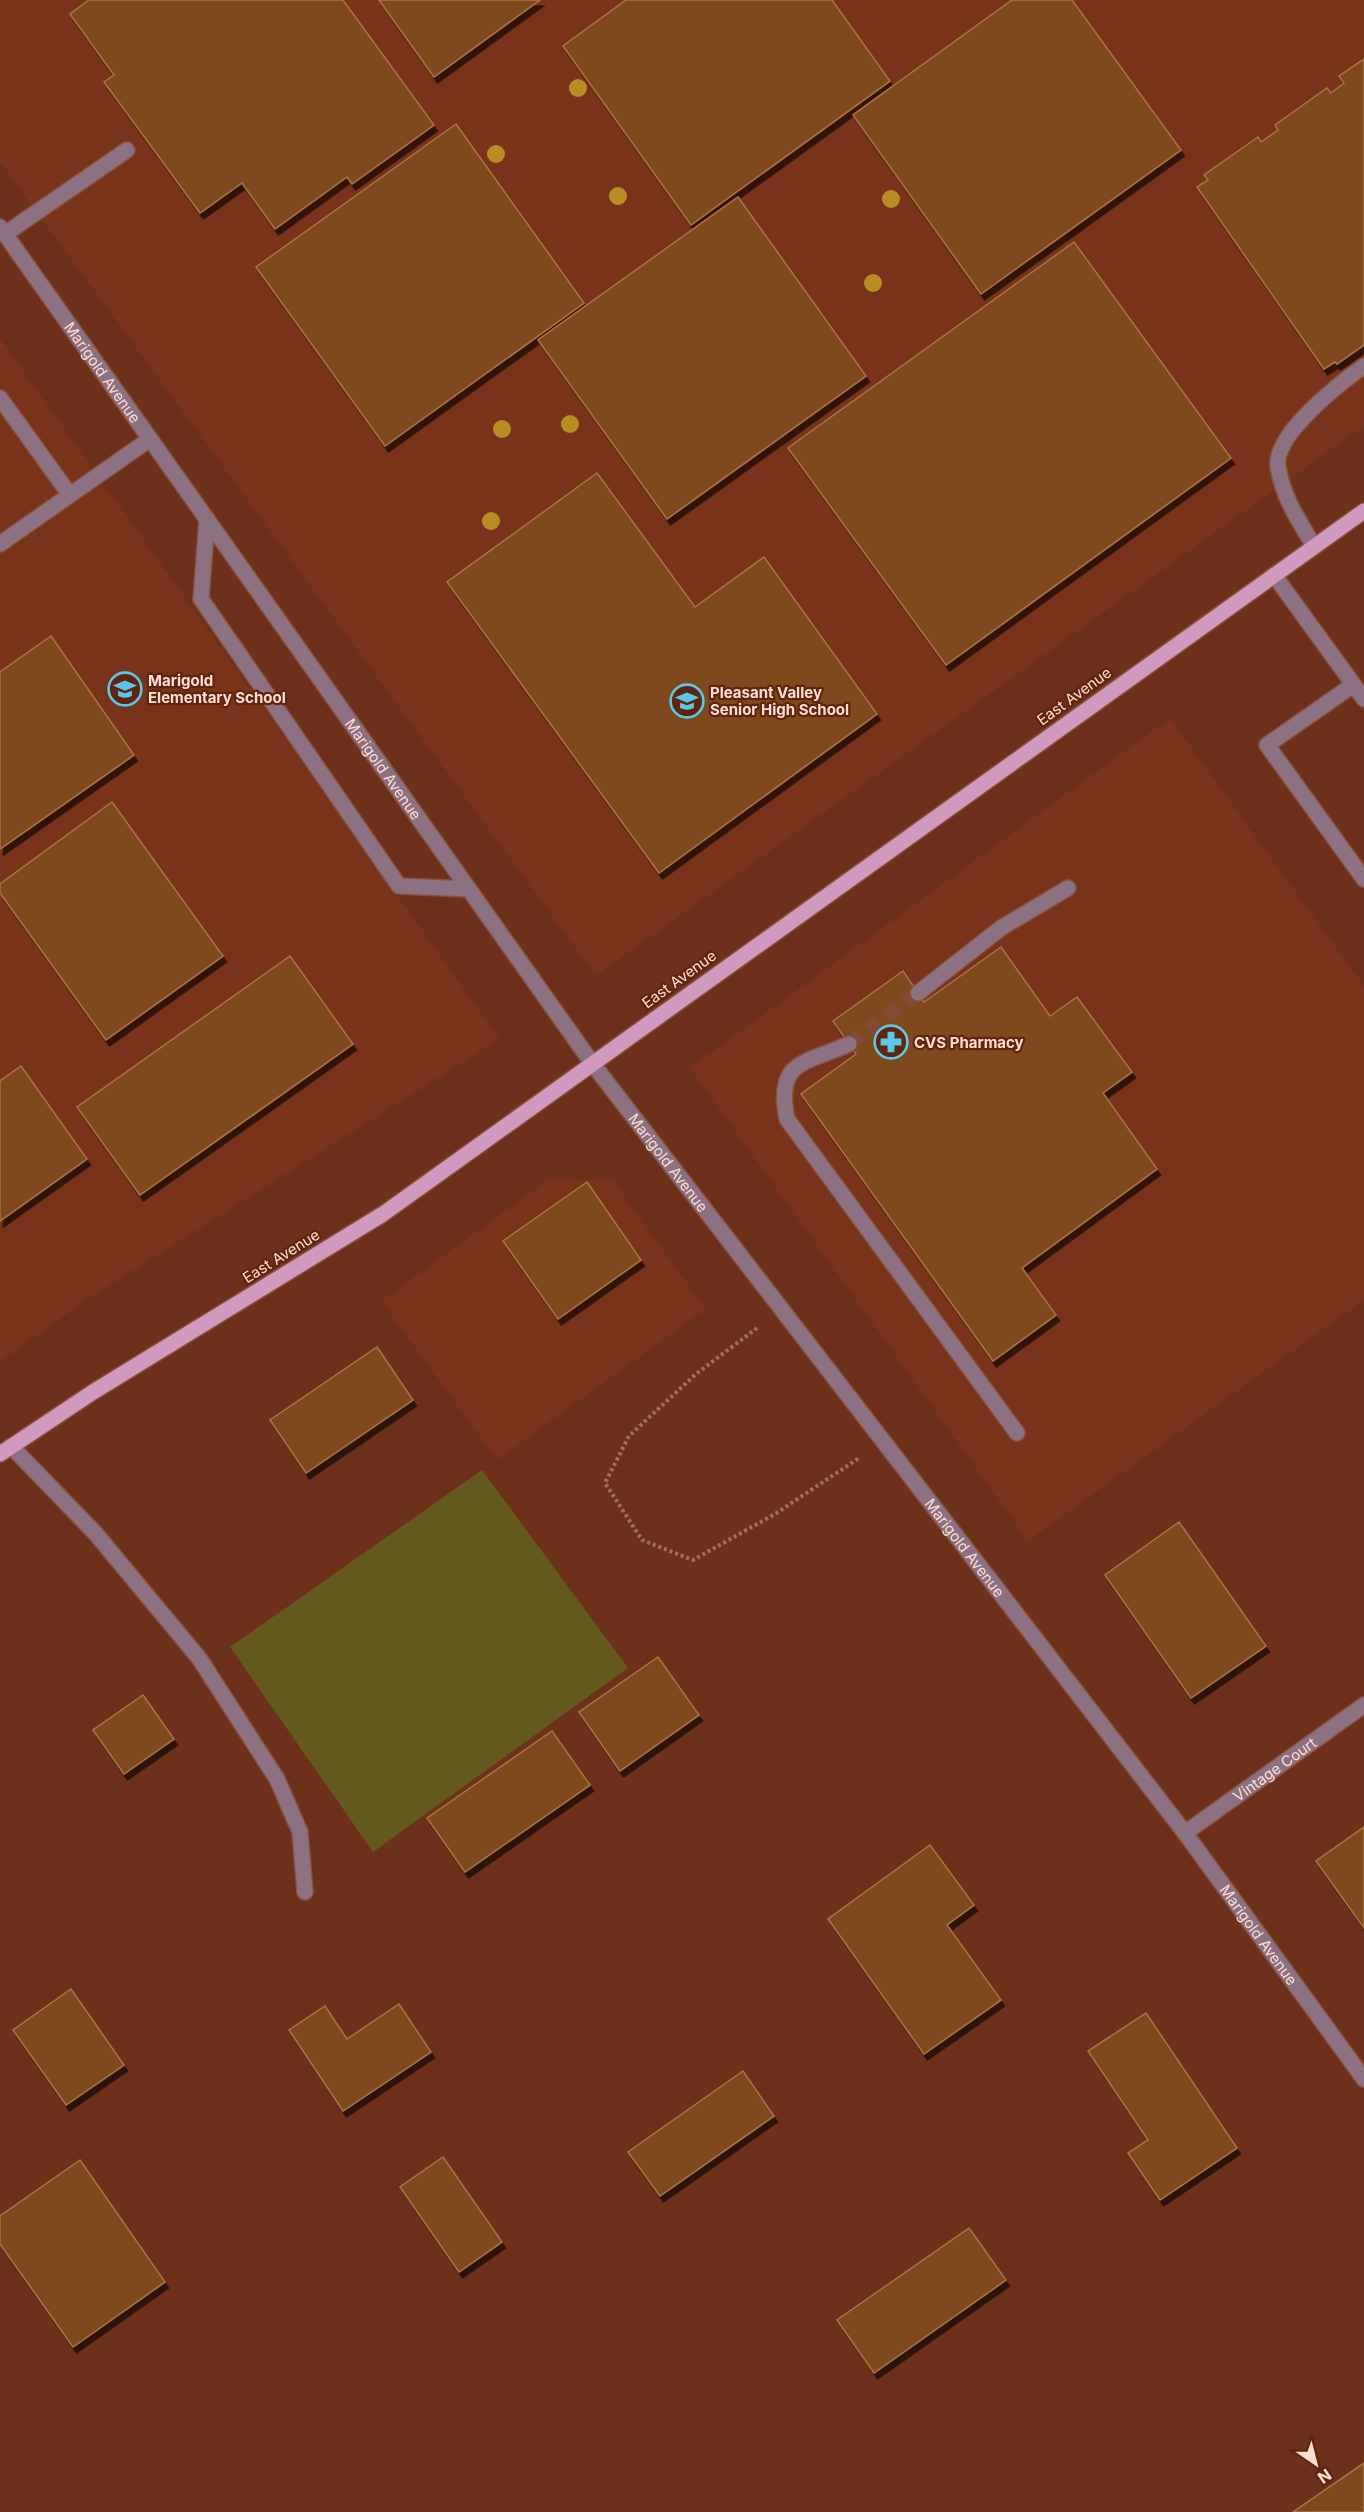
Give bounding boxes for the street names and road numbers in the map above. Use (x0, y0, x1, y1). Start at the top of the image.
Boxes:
street label: Marigold Avenue (61, 318, 145, 427)
street label: East Avenue (1033, 663, 1115, 729)
street label: Marigold Avenue (341, 715, 426, 823)
street label: East Avenue (638, 946, 720, 1012)
street label: Marigold Avenue (625, 1109, 713, 1216)
street label: East Avenue (239, 1225, 323, 1287)
street label: Marigold Avenue (921, 1494, 1009, 1601)
street label: Vintage Court (1229, 1733, 1320, 1805)
street label: Marigold Avenue (1216, 1881, 1302, 1989)

